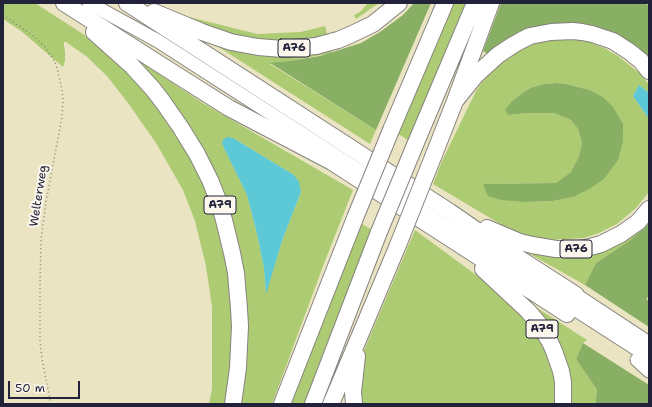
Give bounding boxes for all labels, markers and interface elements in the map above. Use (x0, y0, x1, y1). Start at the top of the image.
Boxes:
road number: A76 (278, 39, 310, 57)
street label: Welterweg (27, 164, 51, 228)
road number: A79 (204, 196, 236, 214)
road number: A76 (560, 240, 592, 258)
road number: A79 (526, 320, 558, 338)
scale bar (10, 373, 82, 399)
text: 50 m (15, 380, 45, 396)

